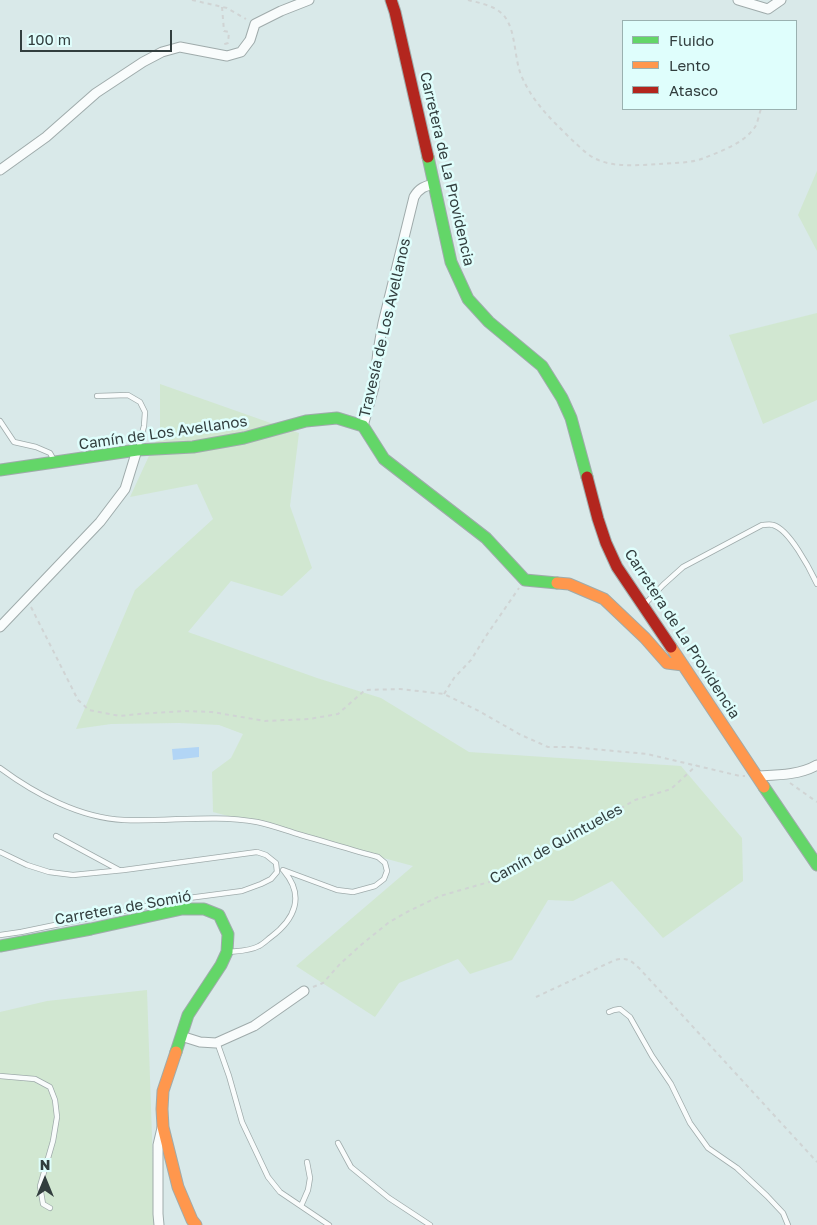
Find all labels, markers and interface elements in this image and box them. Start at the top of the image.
scale bar [22,20,175,52]
legend [622,20,797,110]
text: 100 m [28,30,71,48]
text: Fluido [669,31,714,49]
text: Lento [669,56,710,74]
street label: Carretera de La Providencia [416,70,478,268]
text: Atasco [669,81,718,99]
street label: Travesía de Los Avellanos [356,236,414,420]
street label: Camín de Los Avellanos [78,412,248,454]
street label: Carretera de La Providencia [620,546,744,722]
street label: Camín de Quintueles [486,800,626,888]
street label: Carretera de Somió [53,887,193,929]
north arrow [20,1155,70,1205]
text: N [40,1156,50,1173]

